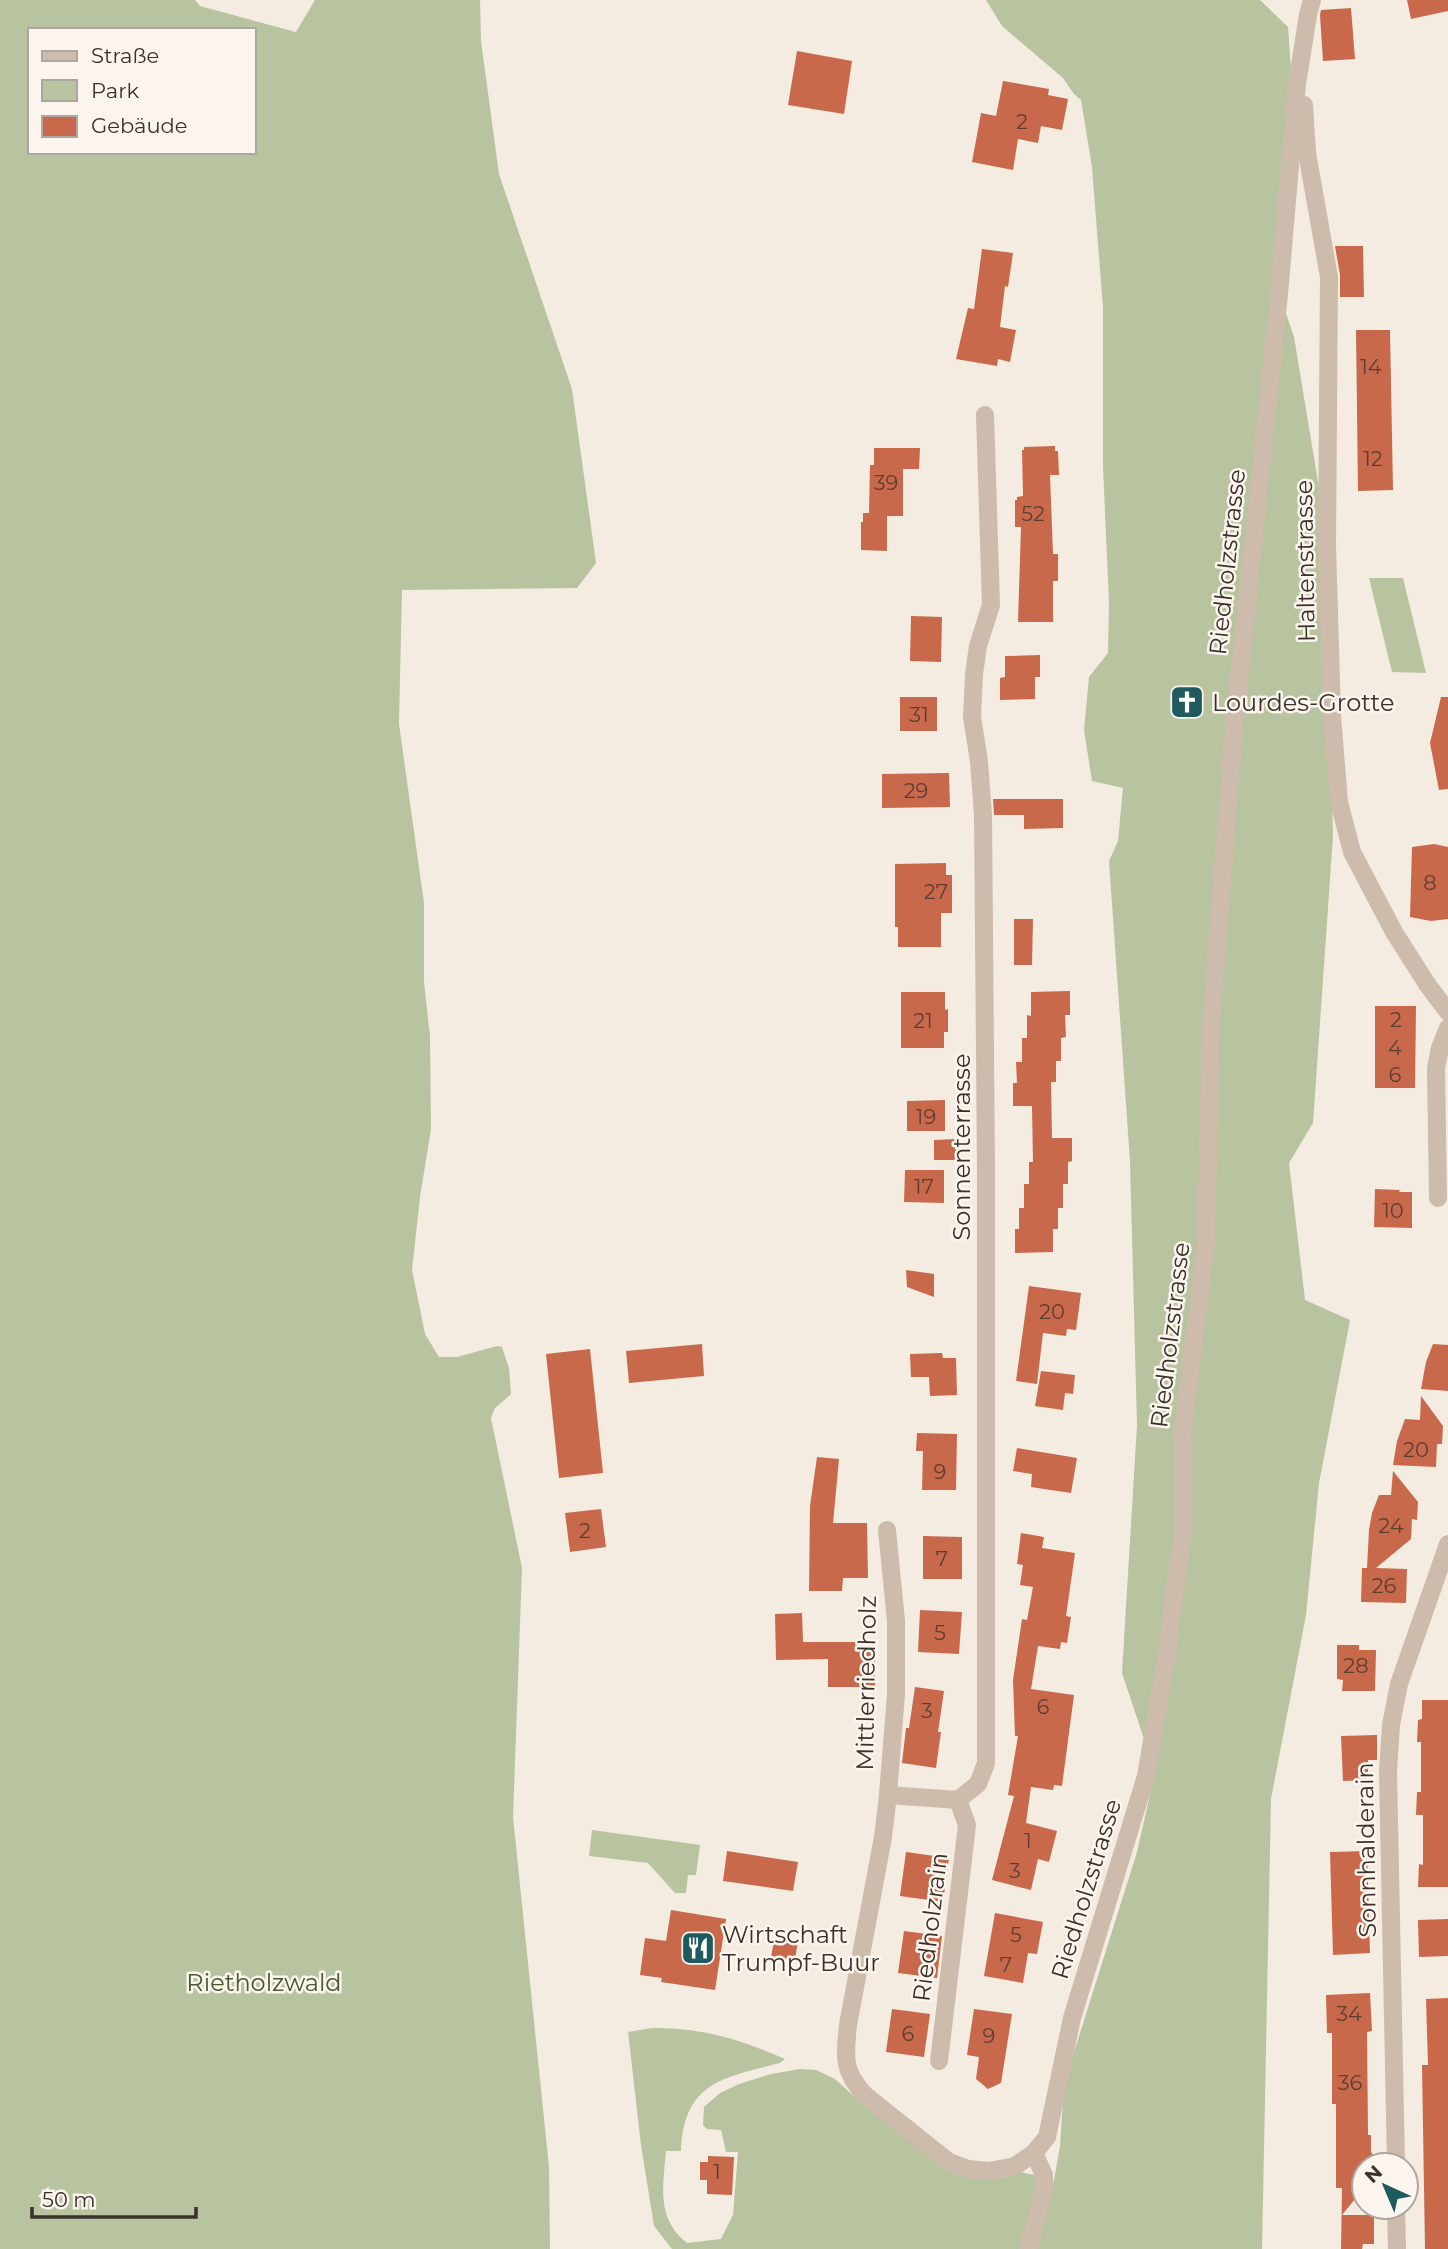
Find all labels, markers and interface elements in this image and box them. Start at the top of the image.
legend [28,28,256,154]
text: Straße [91,43,159,68]
text: Park [91,78,139,103]
house number: 2 [1016,109,1028,134]
text: Gebäude [91,113,188,138]
house number: 14 [1360,354,1382,379]
house number: 12 [1363,446,1383,471]
street label: Riedholzstrasse [1203,468,1251,656]
house number: 39 [874,470,898,495]
street label: Haltenstrasse [1289,480,1321,642]
house number: 52 [1021,501,1045,526]
church icon: Lourdes-Grotte [1168,683,1206,721]
place label: Lourdes-Grotte [1212,688,1394,717]
house number: 31 [909,702,929,727]
house number: 29 [904,778,928,803]
house number: 8 [1423,870,1437,895]
house number: 27 [924,879,948,904]
house number: 2 [1390,1007,1402,1032]
house number: 21 [913,1008,933,1033]
house number: 4 [1388,1035,1402,1060]
street label: Sonnenterrasse [947,1054,976,1240]
house number: 6 [1389,1062,1402,1087]
house number: 19 [916,1104,936,1129]
house number: 17 [914,1174,934,1199]
house number: 10 [1382,1198,1404,1223]
street label: Riedholzstrasse [1144,1241,1196,1429]
house number: 20 [1039,1299,1065,1324]
house number: 20 [1403,1437,1429,1462]
house number: 9 [934,1459,946,1484]
house number: 24 [1378,1513,1404,1538]
house number: 2 [579,1518,591,1543]
house number: 7 [936,1546,948,1571]
house number: 26 [1372,1573,1397,1598]
street label: Mittlerriedholz [850,1595,882,1771]
house number: 5 [934,1620,946,1645]
house number: 28 [1343,1653,1369,1678]
house number: 6 [1037,1694,1050,1719]
house number: 3 [921,1698,933,1723]
street label: Sonnhalderain [1350,1762,1382,1938]
street label: Riedholzstrasse [1045,1795,1127,1983]
house number: 1 [1024,1828,1032,1853]
street label: Riedholzrain [906,1851,954,2003]
house number: 3 [1009,1858,1021,1883]
place label: Wirtschaft Trumpf-Buur [722,1920,880,1977]
house number: 5 [1010,1922,1022,1947]
restaurant icon: Wirtschaft Trumpf-Buur [679,1929,717,1967]
house number: 7 [1000,1952,1012,1977]
park label: Rietholzwald [186,1968,342,1997]
house number: 34 [1336,2001,1362,2026]
house number: 6 [902,2021,915,2046]
house number: 9 [983,2023,995,2048]
house number: 36 [1338,2070,1363,2095]
north arrow [1350,2151,1420,2221]
house number: 1 [713,2159,721,2184]
text: N [1360,2161,1387,2188]
scale bar [32,2176,196,2220]
text: 50 m [42,2187,96,2212]

